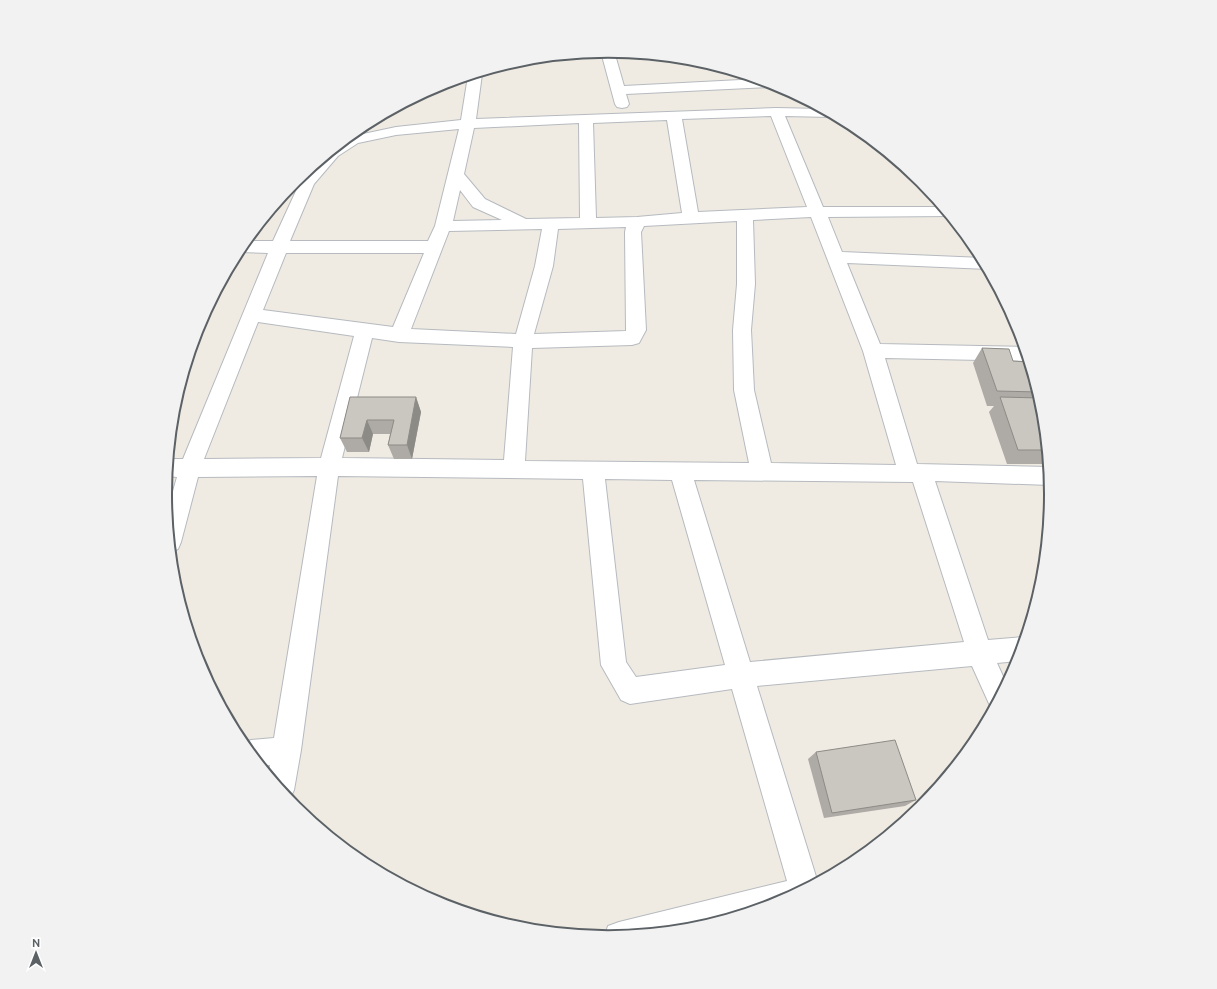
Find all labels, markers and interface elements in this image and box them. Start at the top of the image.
north arrow [16,933,56,973]
text: N [32,937,40,949]

